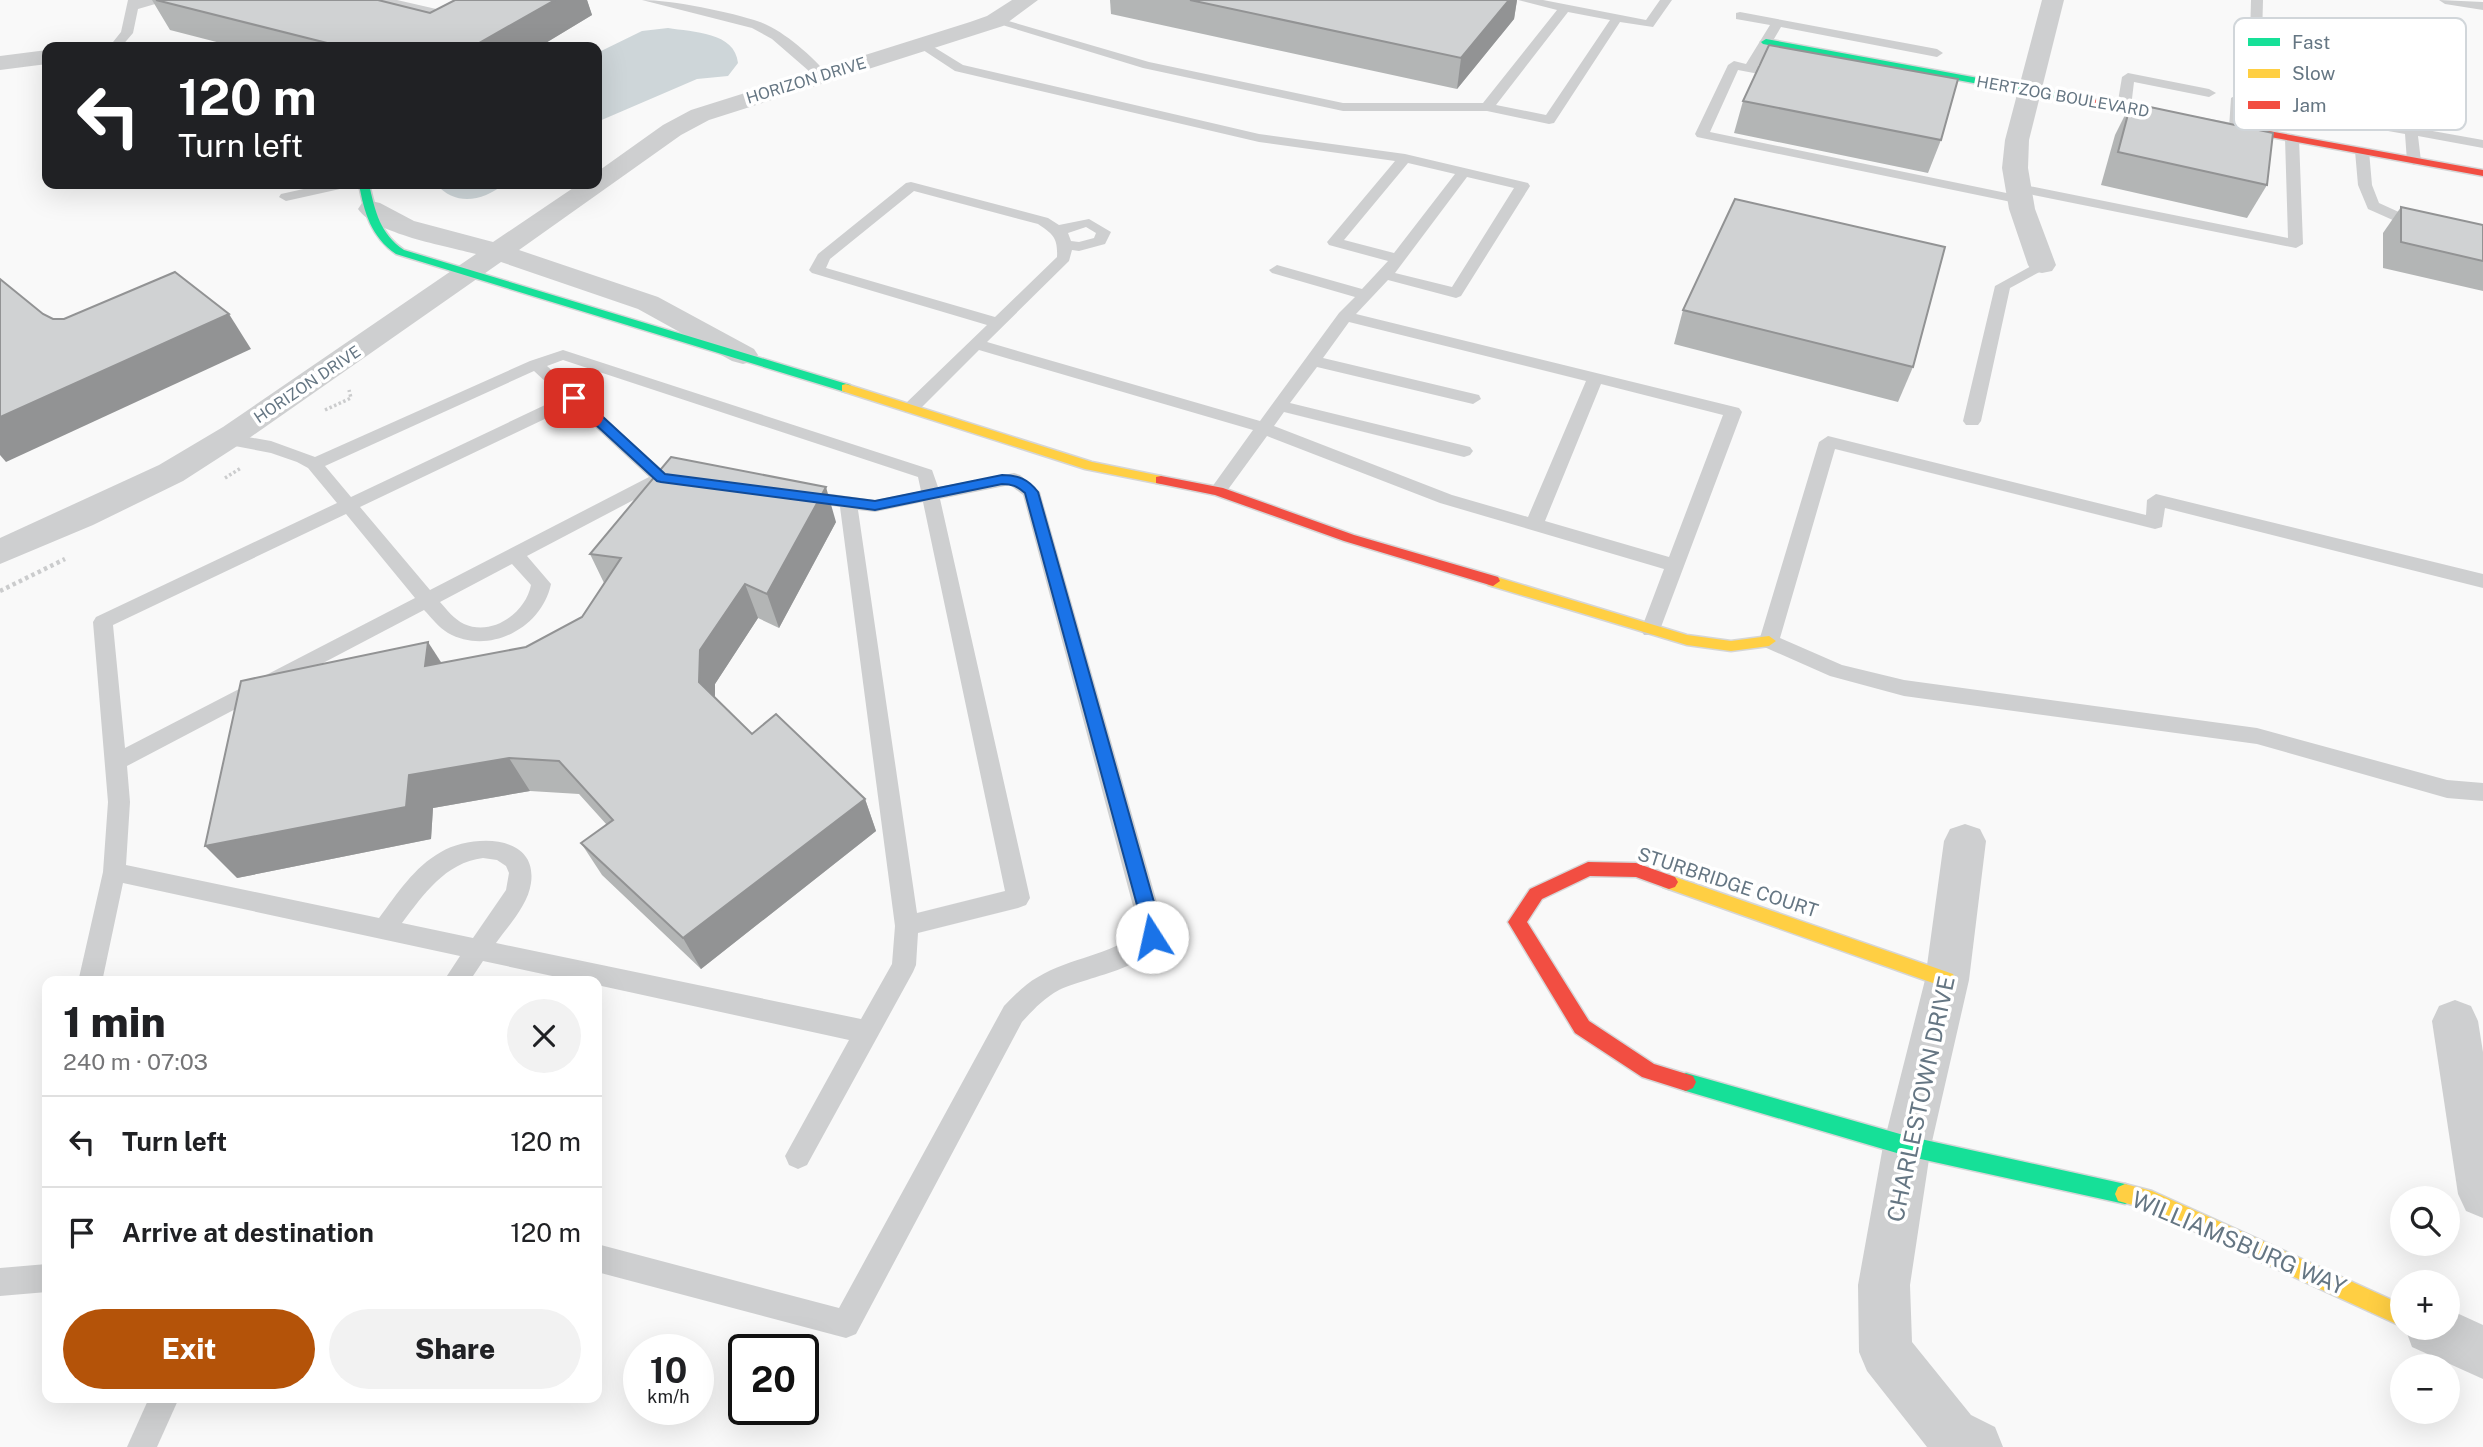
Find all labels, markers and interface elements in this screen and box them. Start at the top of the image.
legend [2234,18,2466,130]
text: Fast [2292,31,2330,53]
street label: HORIZON DRIVE [744,53,868,108]
text: Slow [2292,62,2336,84]
text: 120 m [178,68,317,126]
icon: left [63,70,154,161]
street label: HERTZOG BOULEVARD [1975,72,2151,121]
text: Jam [2292,94,2326,116]
text: Turn left [178,127,303,164]
street label: HORIZON DRIVE [250,342,364,427]
pin [544,368,604,428]
icon: arrive [555,379,593,417]
street label: STURBRIDGE COURT [1635,842,1821,922]
position arrow [1115,900,1189,974]
street label: CHARLESTOWN DRIVE [1881,973,1960,1224]
text: 1 min [63,997,166,1046]
button: close [507,999,581,1073]
text: 240 m · 07:03 [63,1048,208,1075]
icon: left [63,1123,101,1161]
text: Turn left [122,1126,227,1157]
text: 120 m [510,1126,581,1157]
street label: WILLIAMSBURG WAY [2128,1185,2350,1300]
map controls [2390,1186,2460,1424]
button: search [2390,1186,2460,1256]
icon: arrive [63,1214,101,1252]
text: Arrive at destination [122,1217,374,1248]
text: 120 m [510,1217,581,1248]
button: + [2390,1270,2460,1340]
button: Exit [63,1309,315,1389]
button: Share [329,1309,581,1389]
speed limit sign: 20 [728,1334,819,1425]
text: 10 [650,1350,687,1391]
button: − [2390,1354,2460,1424]
text: km/h [647,1386,690,1407]

